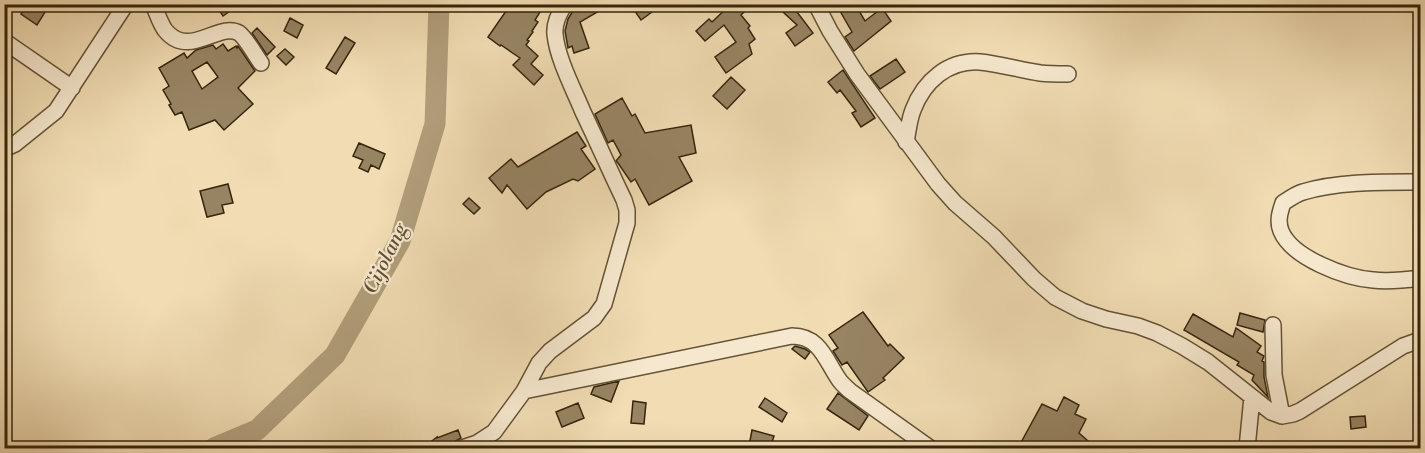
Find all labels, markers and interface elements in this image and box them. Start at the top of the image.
water label: Cijolang [358,218,414,298]

